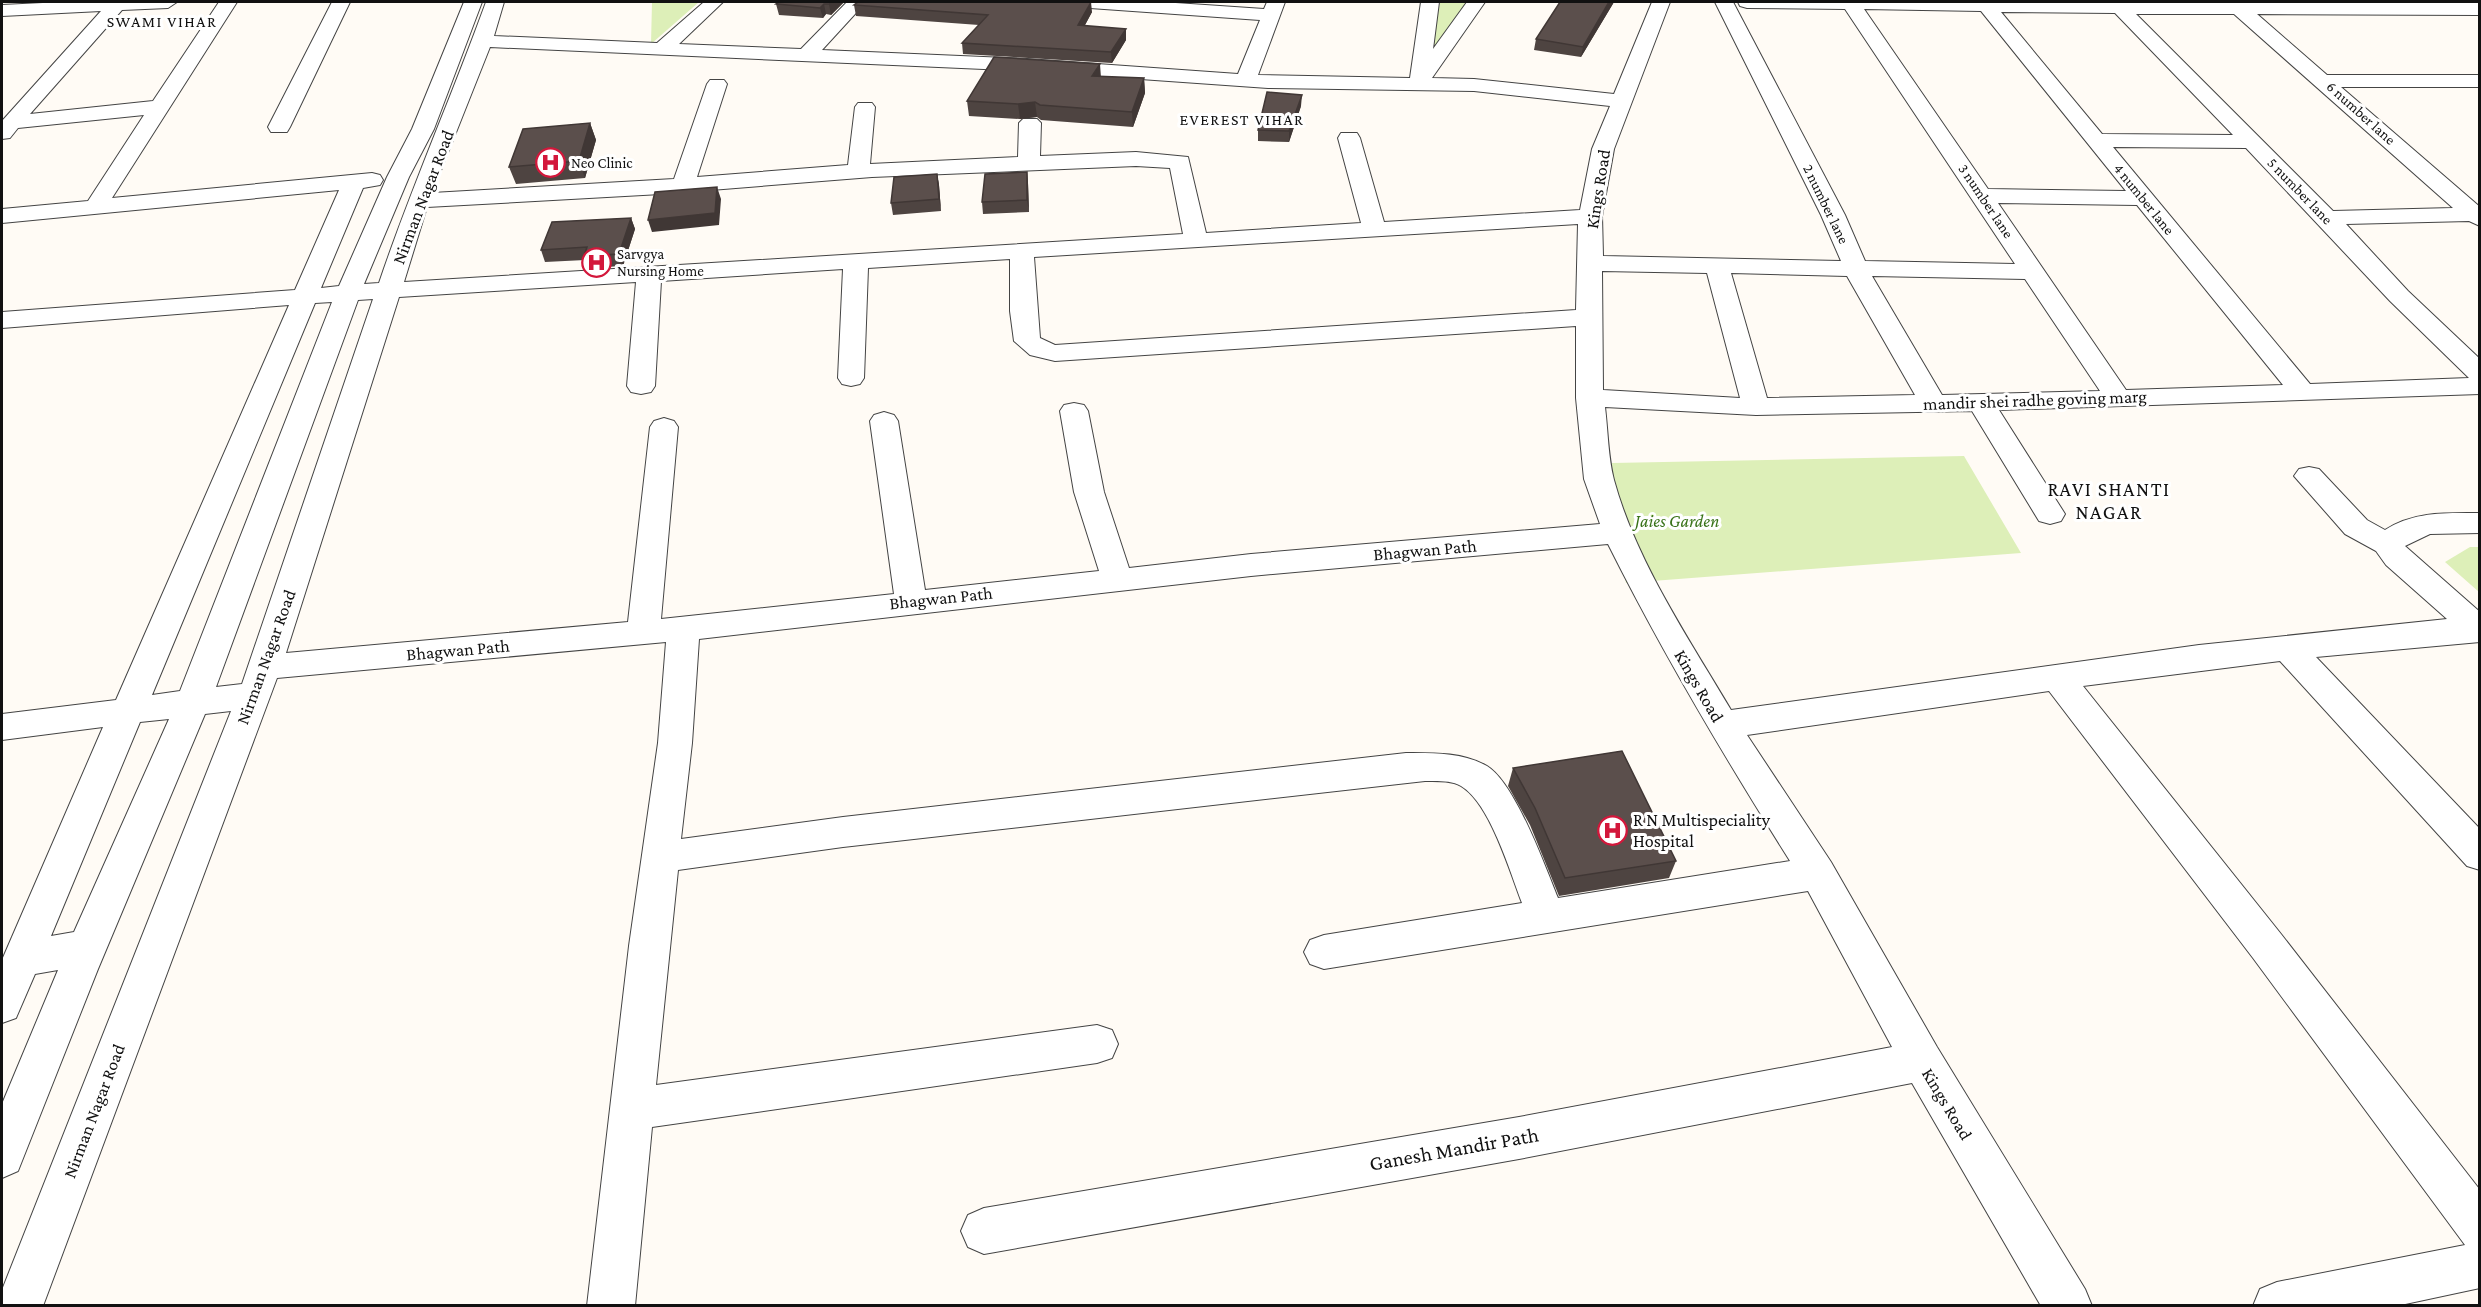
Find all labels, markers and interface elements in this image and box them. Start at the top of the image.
district label: SWAMI VIHAR [107,13,217,30]
street label: 6 number lane [2324,78,2399,148]
district label: EVEREST VIHAR [1180,111,1304,128]
street label: Nirman Nagar Road [388,127,458,267]
hospital icon: Neo Clinic [534,147,566,179]
street label: Kings Road [1582,147,1614,230]
place label: Neo Clinic [571,155,633,171]
street label: 5 number lane [2264,155,2336,228]
street label: 4 number lane [2111,160,2178,238]
street label: 3 number lane [1955,161,2017,241]
street label: 2 number lane [1800,162,1852,247]
place label: Sarvgya Nursing Home [617,246,704,280]
hospital icon: Sarvgya Nursing Home [580,247,612,279]
street label: mandir shei radhe goving marg [1923,386,2147,414]
district label: RAVI SHANTI NAGAR [2047,478,2171,523]
park label: Jaies Garden [1632,511,1719,531]
street label: Bhagwan Path [1372,535,1478,564]
street label: Bhagwan Path [888,583,994,613]
street label: Nirman Nagar Road [232,586,300,727]
street label: Bhagwan Path [405,635,511,664]
street label: Kings Road [1670,646,1728,726]
place label: R N Multispeciality Hospital [1633,810,1771,851]
hospital icon: R N Multispeciality Hospital [1596,814,1628,846]
street label: Nirman Nagar Road [59,1041,129,1181]
street label: Kings Road [1918,1064,1977,1144]
street label: Ganesh Mandir Path [1367,1122,1541,1176]

